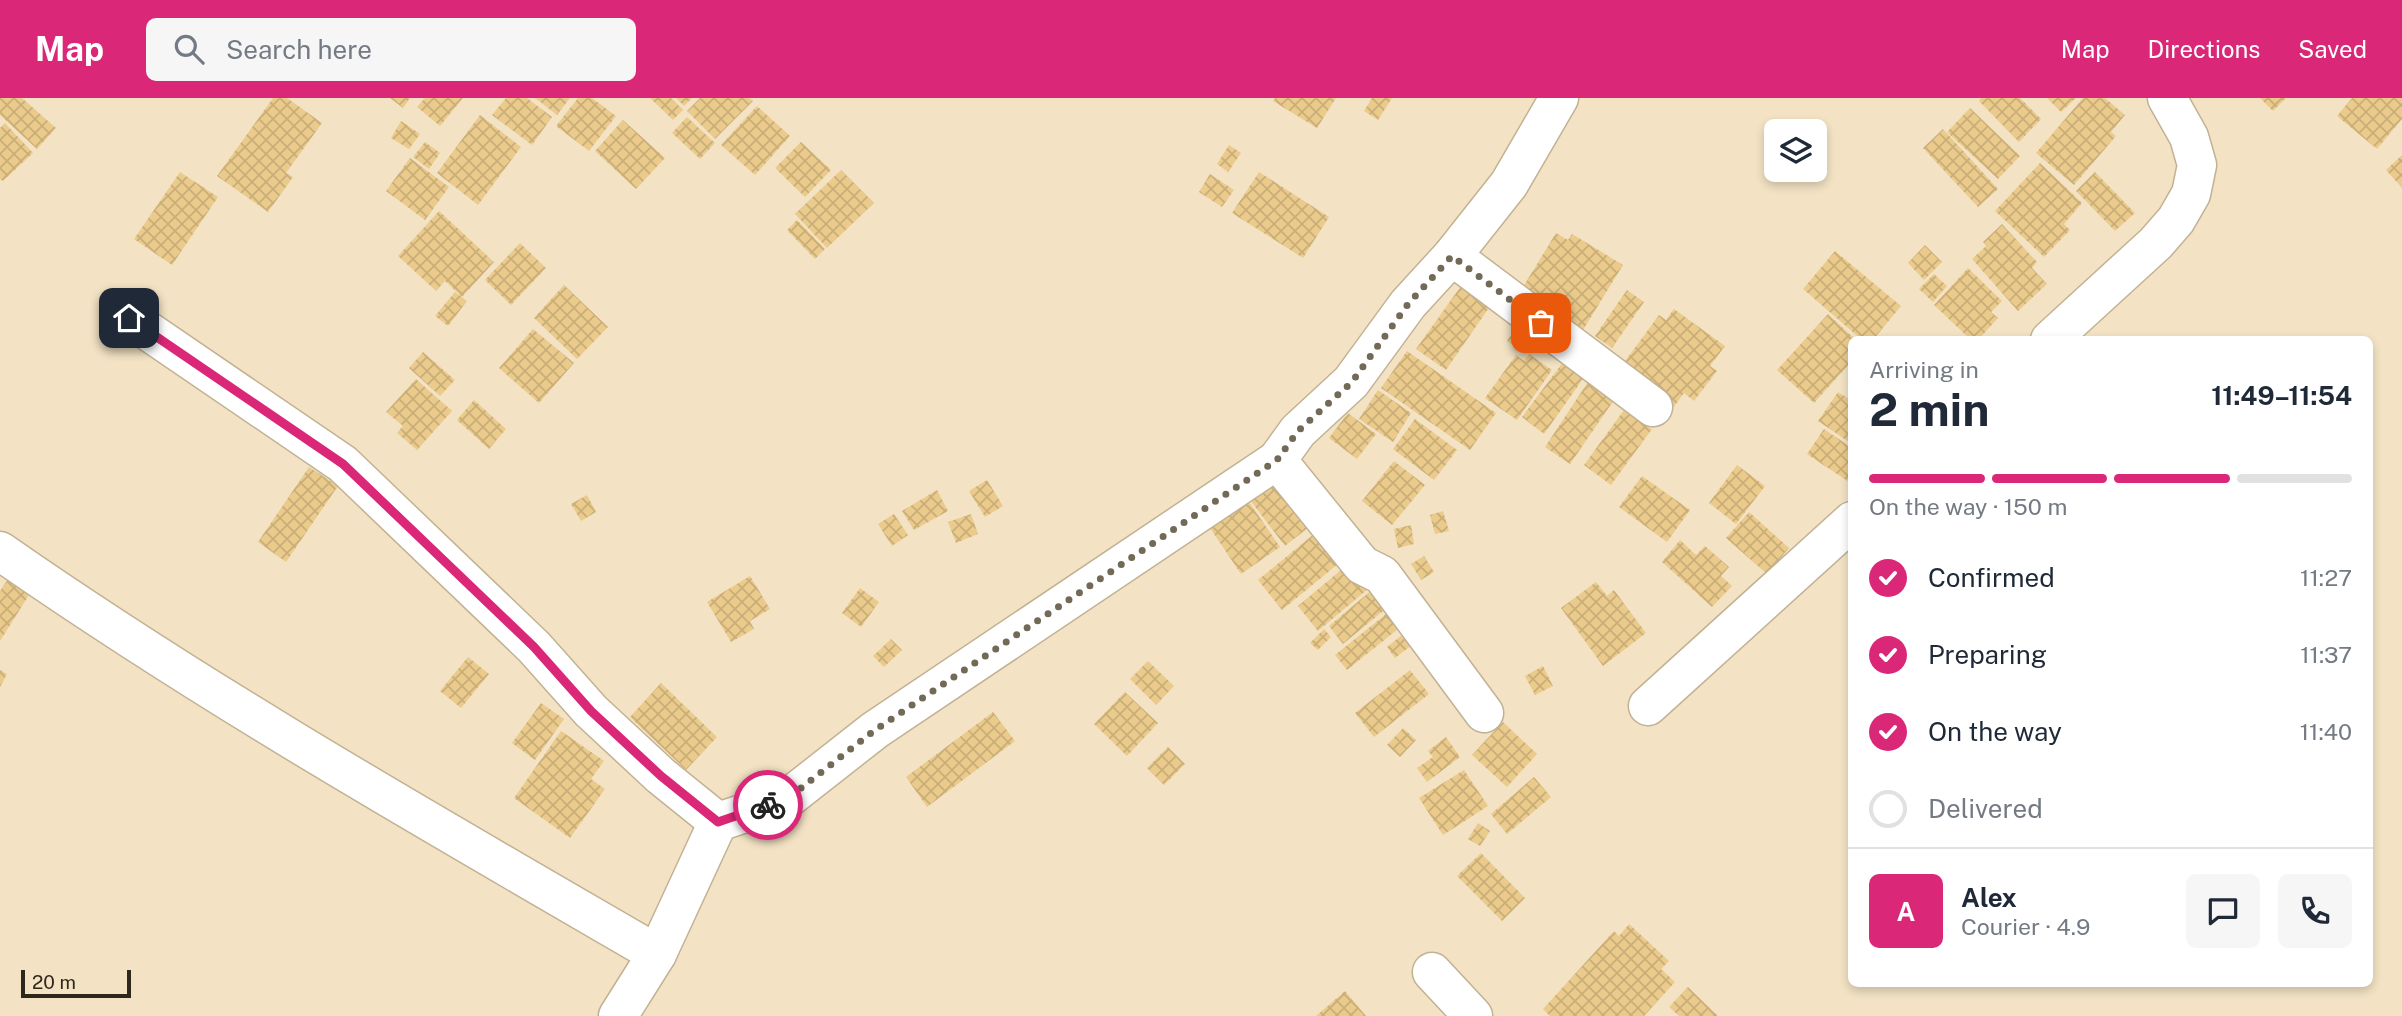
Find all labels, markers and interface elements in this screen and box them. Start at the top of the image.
search box [146,18,636,81]
text: Map [35,30,104,68]
icon: search [170,30,208,68]
text: Search here [226,34,372,65]
text: Map [2061,35,2110,63]
text: Directions [2148,35,2260,63]
text: Saved [2298,35,2367,63]
map controls [1764,119,1827,182]
button: layers [1764,119,1827,182]
pin [99,288,159,348]
pin [1511,293,1571,353]
icon: home [110,299,148,337]
icon: bag [1522,304,1560,342]
text: Arriving in [1869,356,1979,383]
text: 11:49–11:54 [2211,380,2352,411]
text: 2 min [1869,382,1989,436]
text: On the way · 150 m [1869,493,2067,520]
icon: check [1869,559,1907,597]
text: Confirmed [1928,562,2055,593]
text: 11:27 [2300,564,2352,591]
icon: check [1869,636,1907,674]
text: Preparing [1928,639,2047,670]
text: 11:37 [2300,641,2352,668]
icon: check [1869,713,1907,751]
text: On the way [1928,716,2062,747]
text: 11:40 [2300,718,2352,745]
courier [733,770,803,840]
icon: bike [749,786,787,824]
text: Delivered [1928,793,2043,824]
button: chat [2186,874,2260,948]
button: phone [2278,874,2352,948]
text: Alex [1961,882,2017,913]
text: A [1897,896,1915,927]
text: Courier · 4.9 [1961,913,2090,940]
scale bar [21,967,131,999]
text: 20 m [32,971,76,993]

